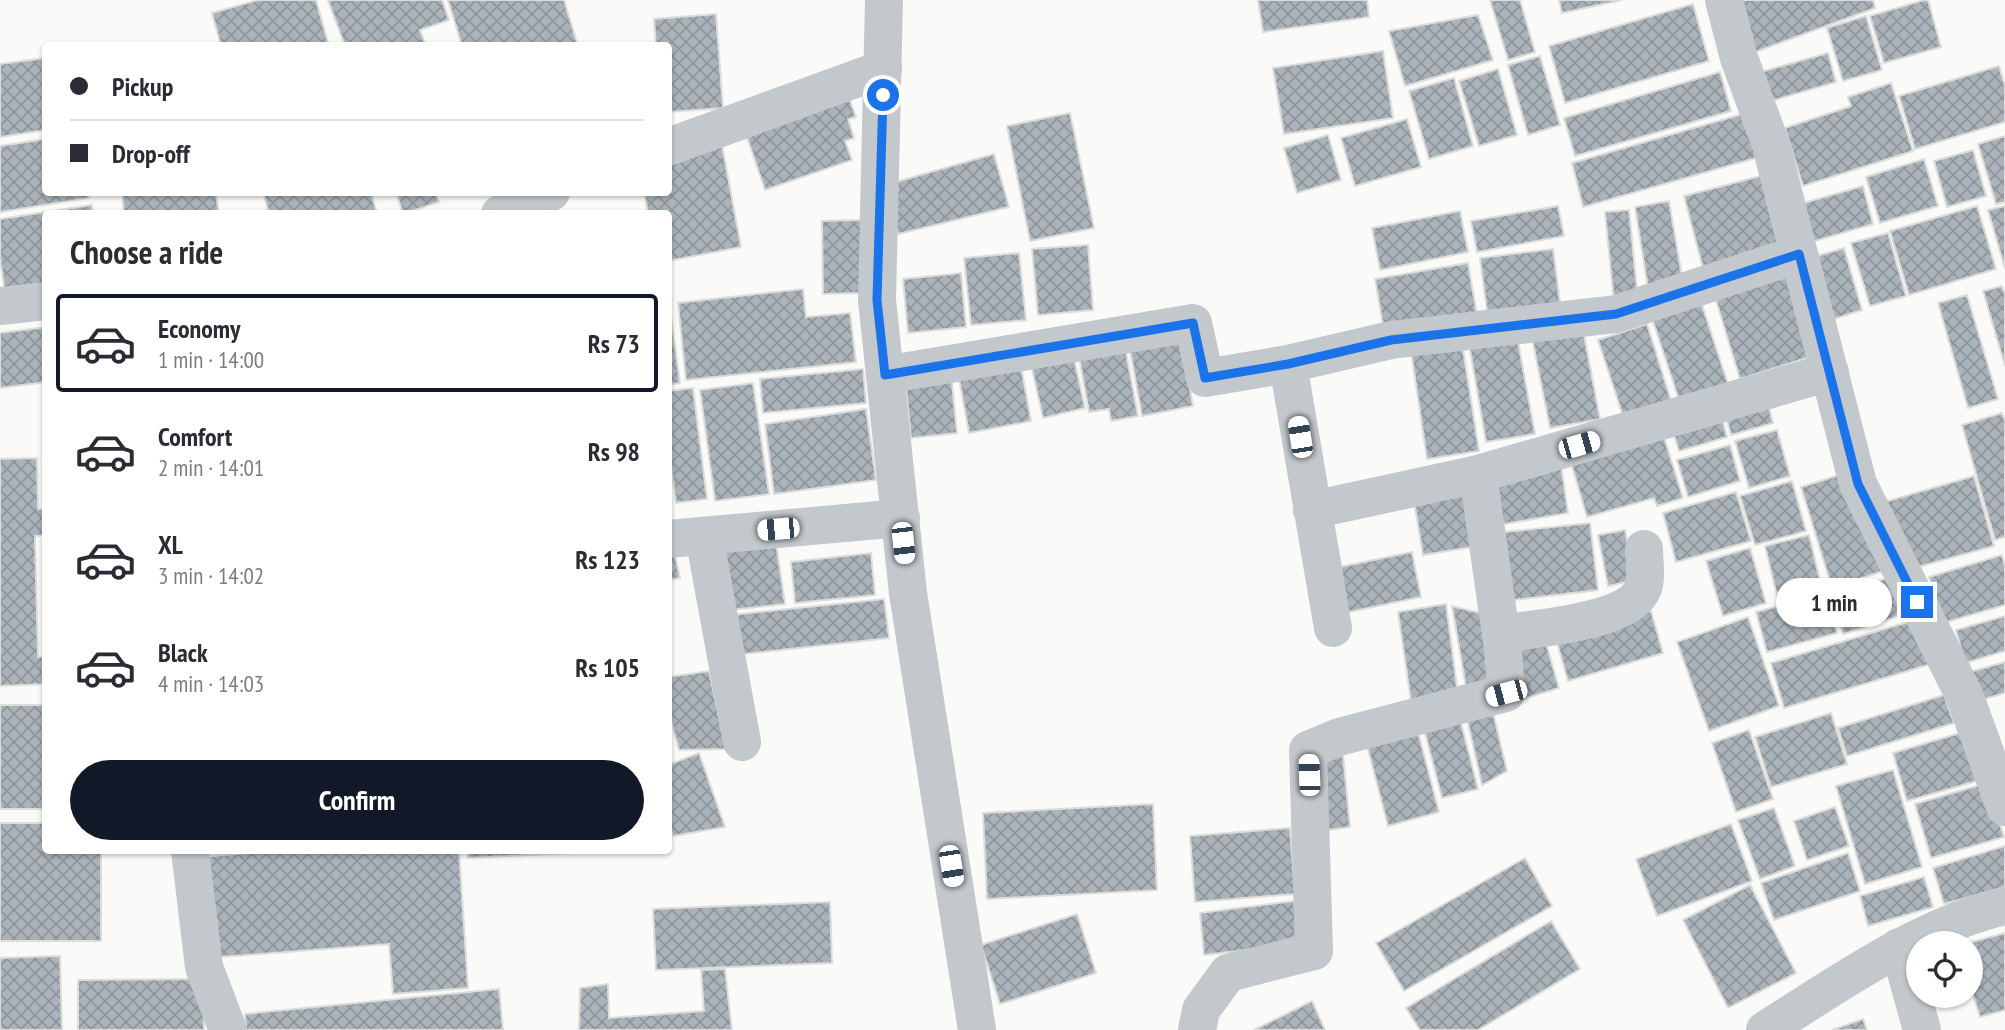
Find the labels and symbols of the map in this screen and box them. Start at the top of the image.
route start [867,79,899,111]
car [1287,415,1314,459]
car [1556,429,1603,461]
car [757,517,800,541]
car [891,521,916,565]
callout: 1 min [1777,578,1892,626]
route end [1901,586,1933,618]
car [1483,677,1530,709]
car [1298,754,1321,796]
car [938,844,965,888]

